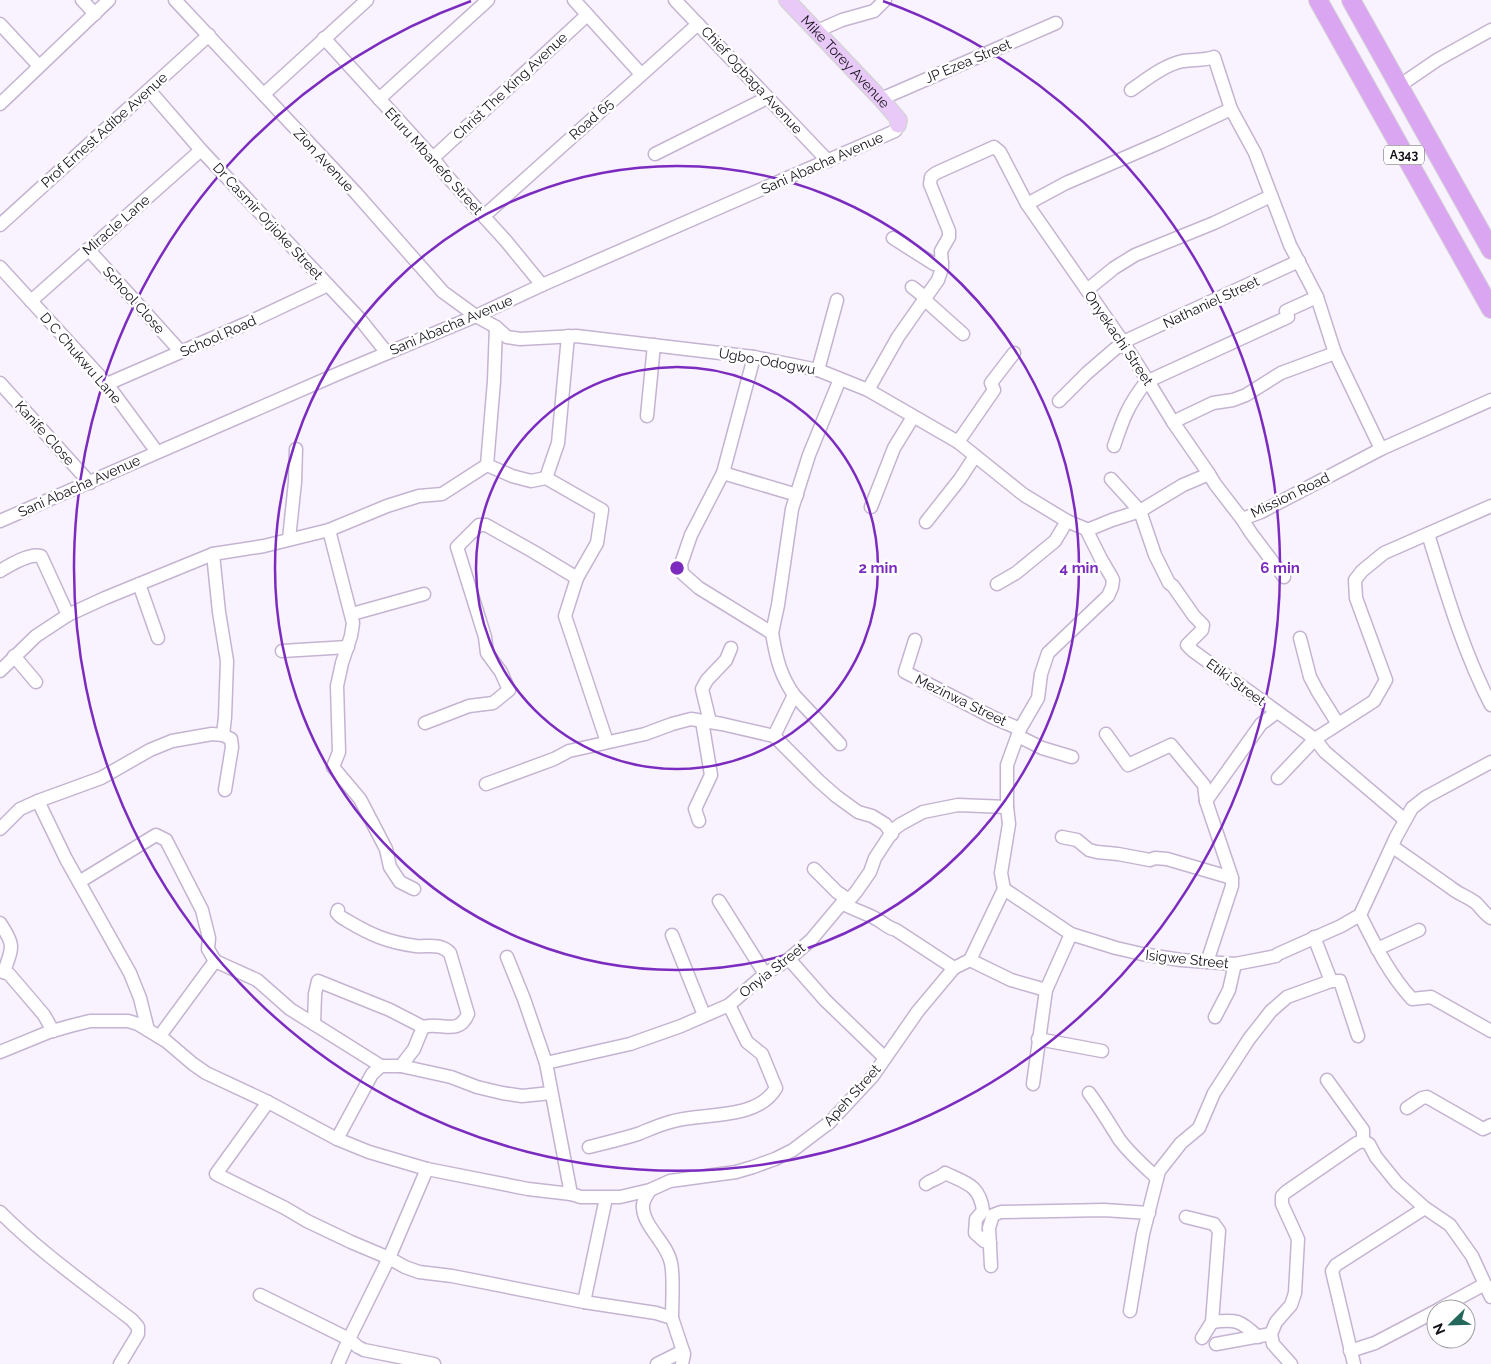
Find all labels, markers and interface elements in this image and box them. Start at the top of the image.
street label: Mike Torey Avenue [798,12,893,111]
street label: Chief Ogbaga Avenue [698,23,806,137]
street label: Christ The King Avenue [450,29,570,143]
street label: JP Ezea Street [922,36,1014,86]
street label: Prof Ernest Adibe Avenue [38,69,170,191]
street label: Road 65 [566,95,616,143]
street label: Efuru Mbanefo Street [382,104,486,218]
street label: Zion Avenue [291,125,357,195]
street label: Sani Abacha Avenue [758,129,886,197]
road number: A343 [1384,146,1424,164]
street label: Dr Casmir Orjioke Street [210,159,327,283]
street label: Miracle Lane [79,192,153,258]
street label: School Close [100,263,168,337]
street label: Nathaniel Street [1160,273,1262,331]
street label: Onyekachi Street [1082,288,1157,388]
street label: Sani Abacha Avenue [387,292,515,358]
street label: D C Chukwu Lane [37,309,125,407]
street label: School Road [177,312,259,360]
street label: Ugbo-Odogwu [717,345,817,377]
street label: Kanife Close [12,398,78,468]
street label: Sani Abacha Avenue [15,452,143,520]
street label: Mission Road [1248,469,1332,521]
centre of rings [668,559,686,577]
text: 2 min [859,559,897,577]
text: 4 min [1059,559,1099,577]
text: 6 min [1260,559,1300,577]
street label: Etiki Street [1203,655,1269,709]
street label: Mezinwa Street [913,671,1009,729]
street label: Onyia Street [736,939,808,1001]
street label: Isigwe Street [1145,947,1230,971]
street label: Apeh Street [820,1061,884,1129]
north arrow [1426,1299,1476,1349]
text: N [1430,1321,1448,1337]

